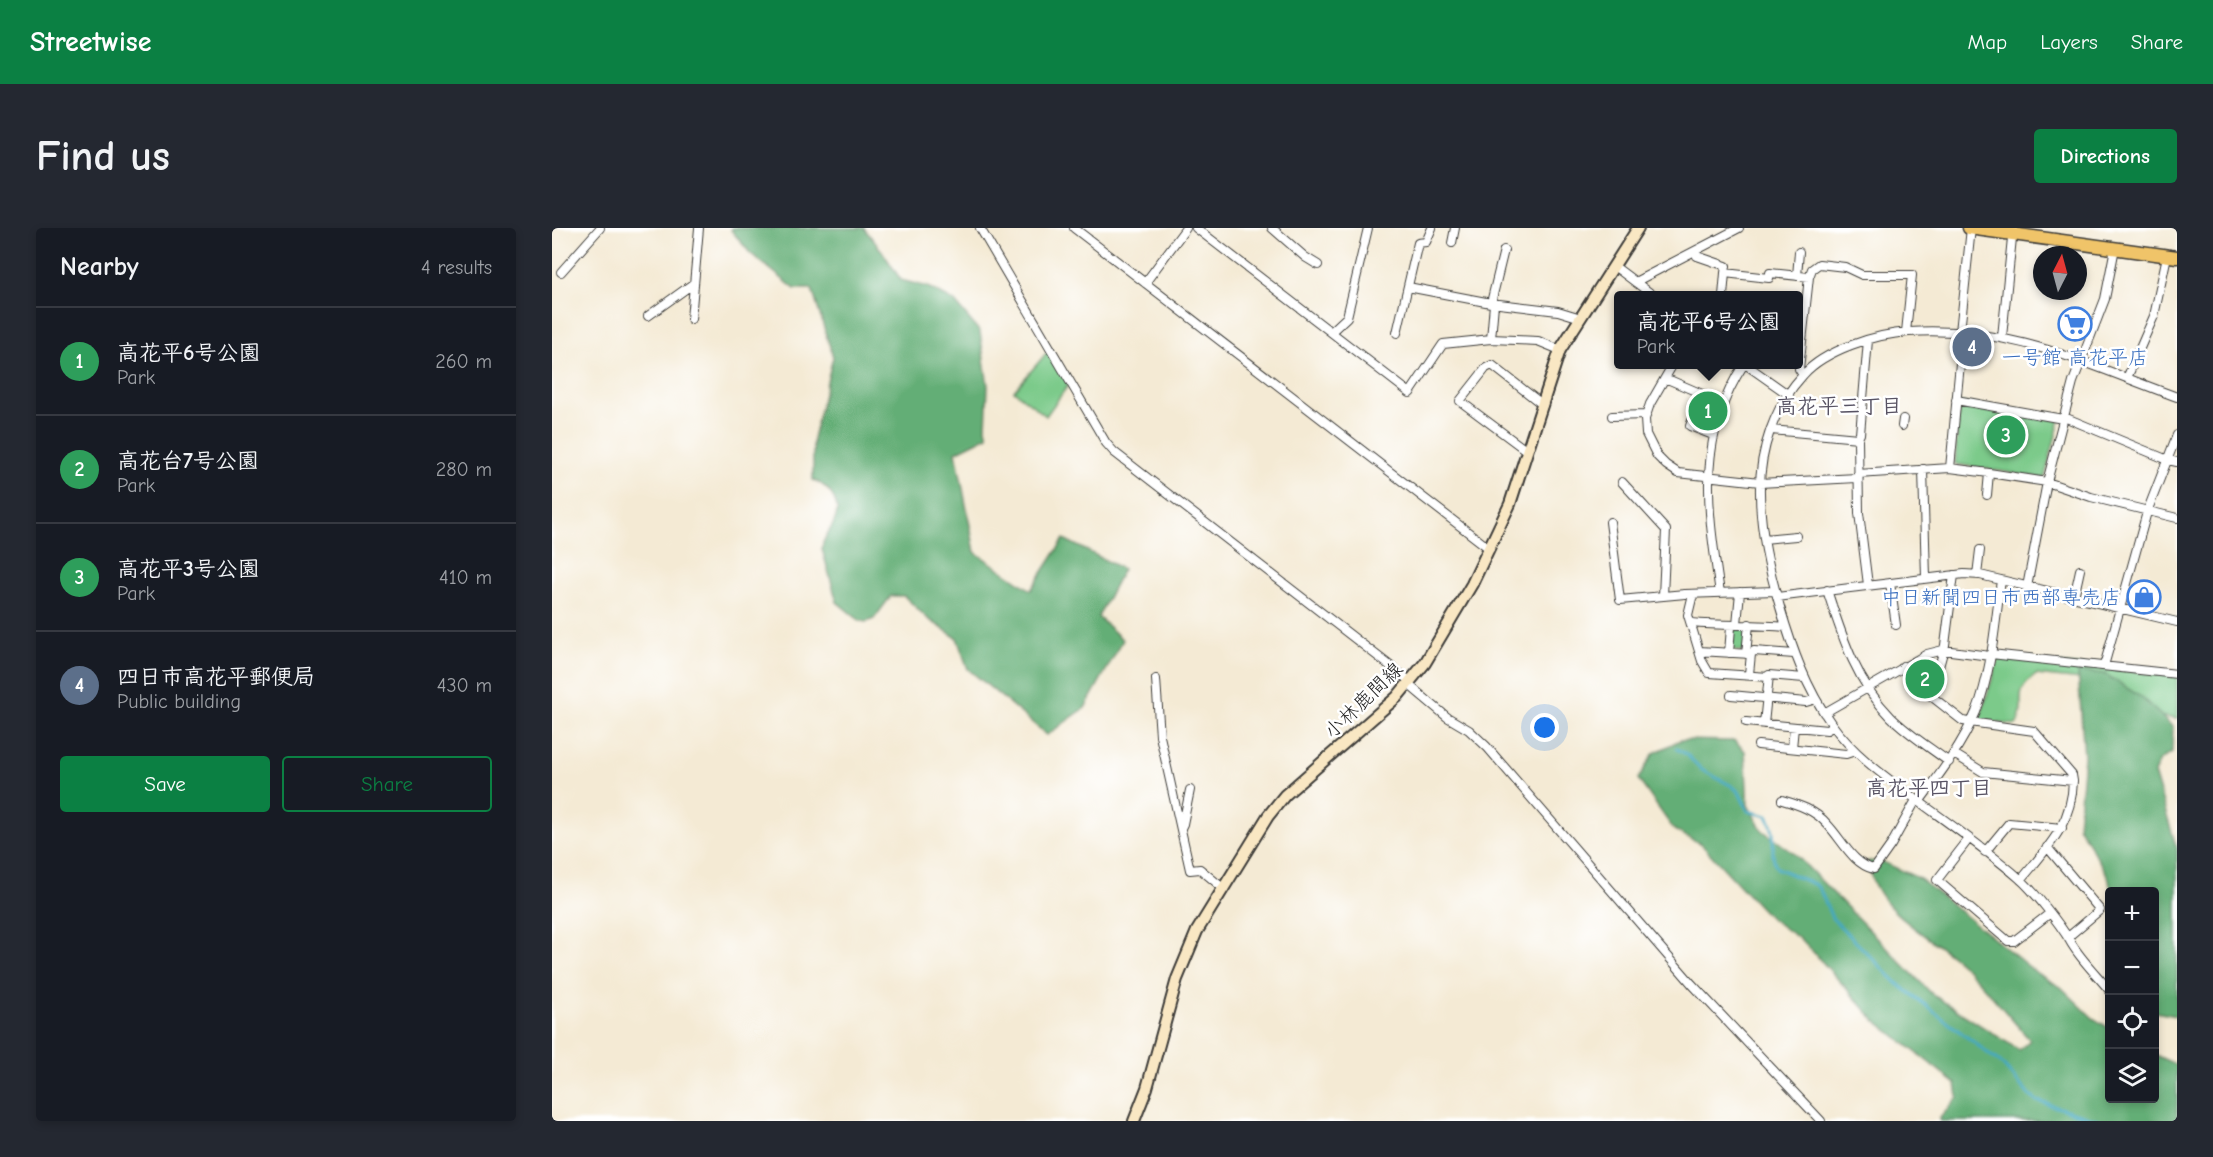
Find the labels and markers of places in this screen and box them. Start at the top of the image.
supermarket icon: 一号館 高花平店 [2057,306,2093,342]
pin: 4 [1952,324,1992,370]
place label: 一号館 高花平店 [2002,346,2148,369]
pin: 1 [1688,388,1728,434]
pin: 3 [1986,412,2026,458]
shop icon: 中日新聞四日市西部専売店 [2126,579,2162,615]
place label: 中日新聞四日市西部専売店 [1881,586,2121,609]
pin: 2 [1906,656,1944,702]

